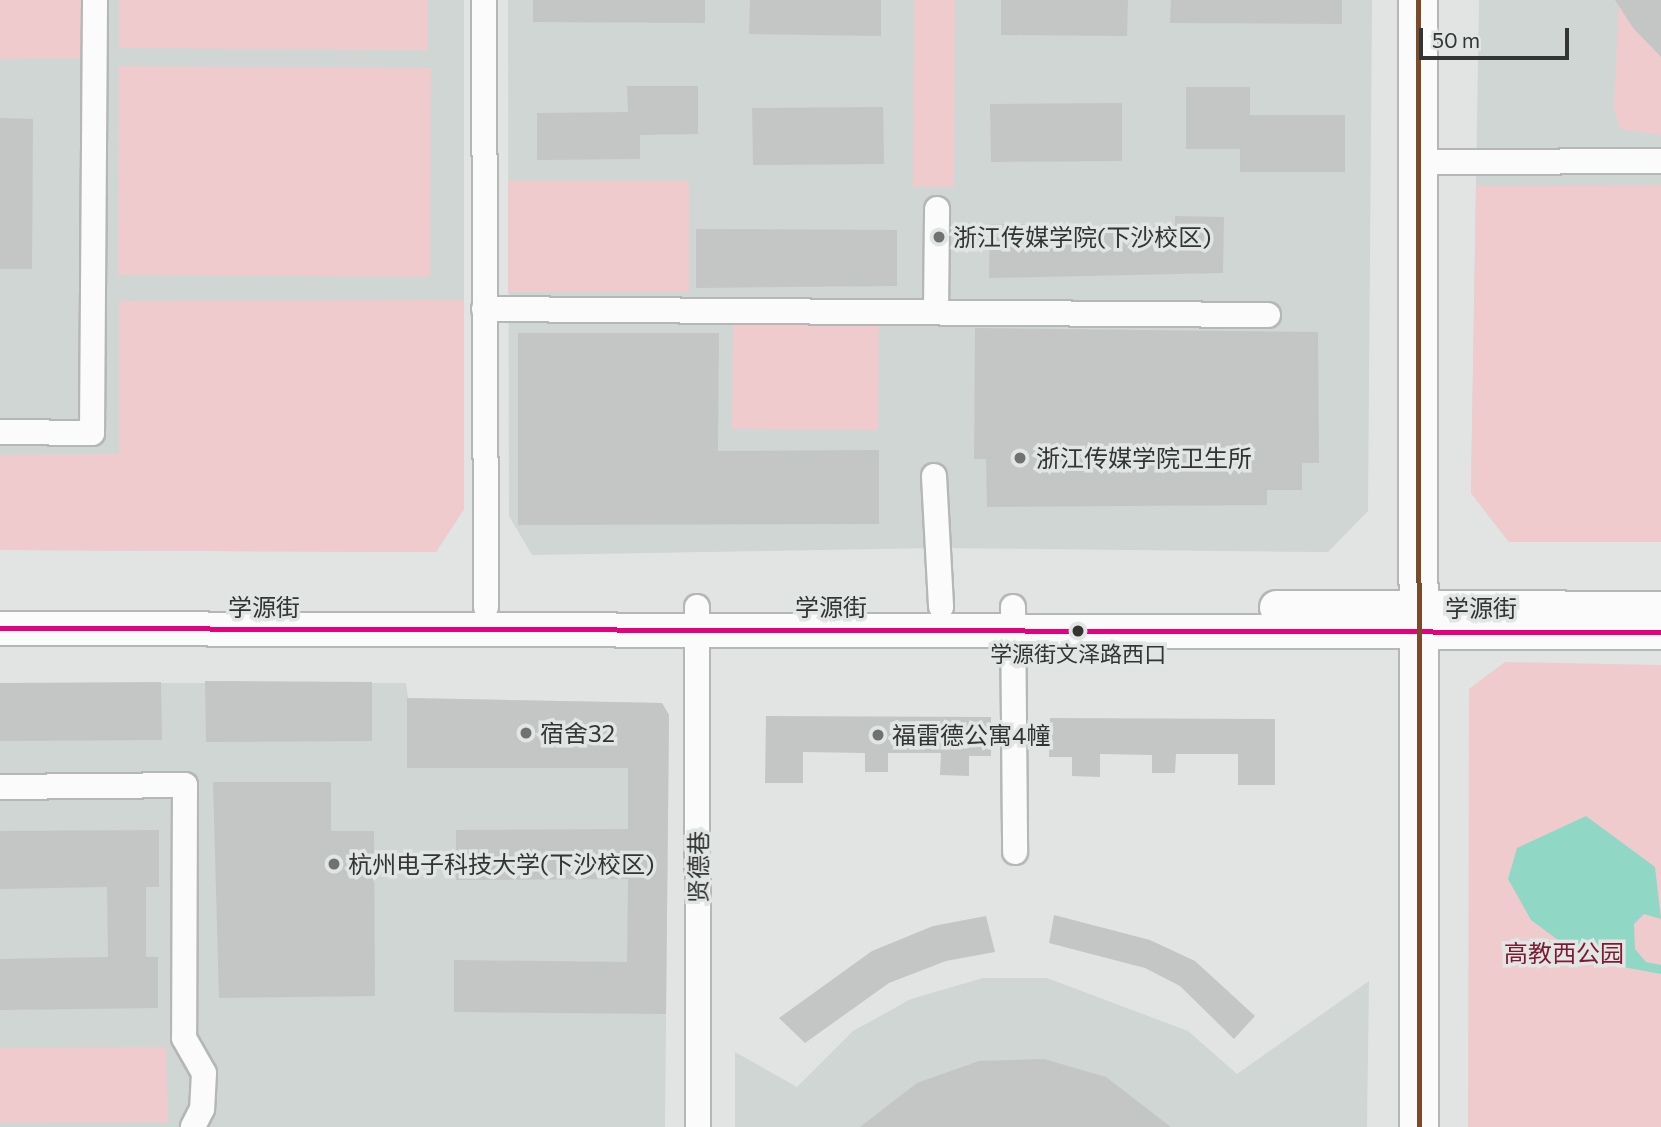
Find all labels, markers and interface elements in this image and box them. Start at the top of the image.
scale bar [1423,14,1574,58]
text: 50 m [1432,27,1480,52]
place label: 浙江传媒学院(下沙校区) [953,223,1211,251]
marker: 浙江传媒学院(下沙校区) [931,229,947,245]
place label: 浙江传媒学院卫生所 [1036,444,1252,472]
marker: 浙江传媒学院卫生所 [1010,448,1030,468]
street label: 学源街 [228,593,300,621]
street label: 学源街 [795,593,867,621]
street label: 学源街 [1445,594,1517,622]
marker: 学源街文泽路西口 [1071,624,1085,638]
place label: 学源街文泽路西口 [990,641,1166,667]
place label: 宿舍32 [540,719,615,747]
place label: 福雷德公寓4幢 [892,721,1050,749]
marker: 宿舍32 [518,725,534,741]
marker: 福雷德公寓4幢 [870,727,886,743]
street label: 贤德巷 [684,831,712,903]
place label: 杭州电子科技大学(下沙校区) [348,850,654,878]
marker: 杭州电子科技大学(下沙校区) [326,856,342,872]
park label: 高教西公园 [1504,939,1624,967]

